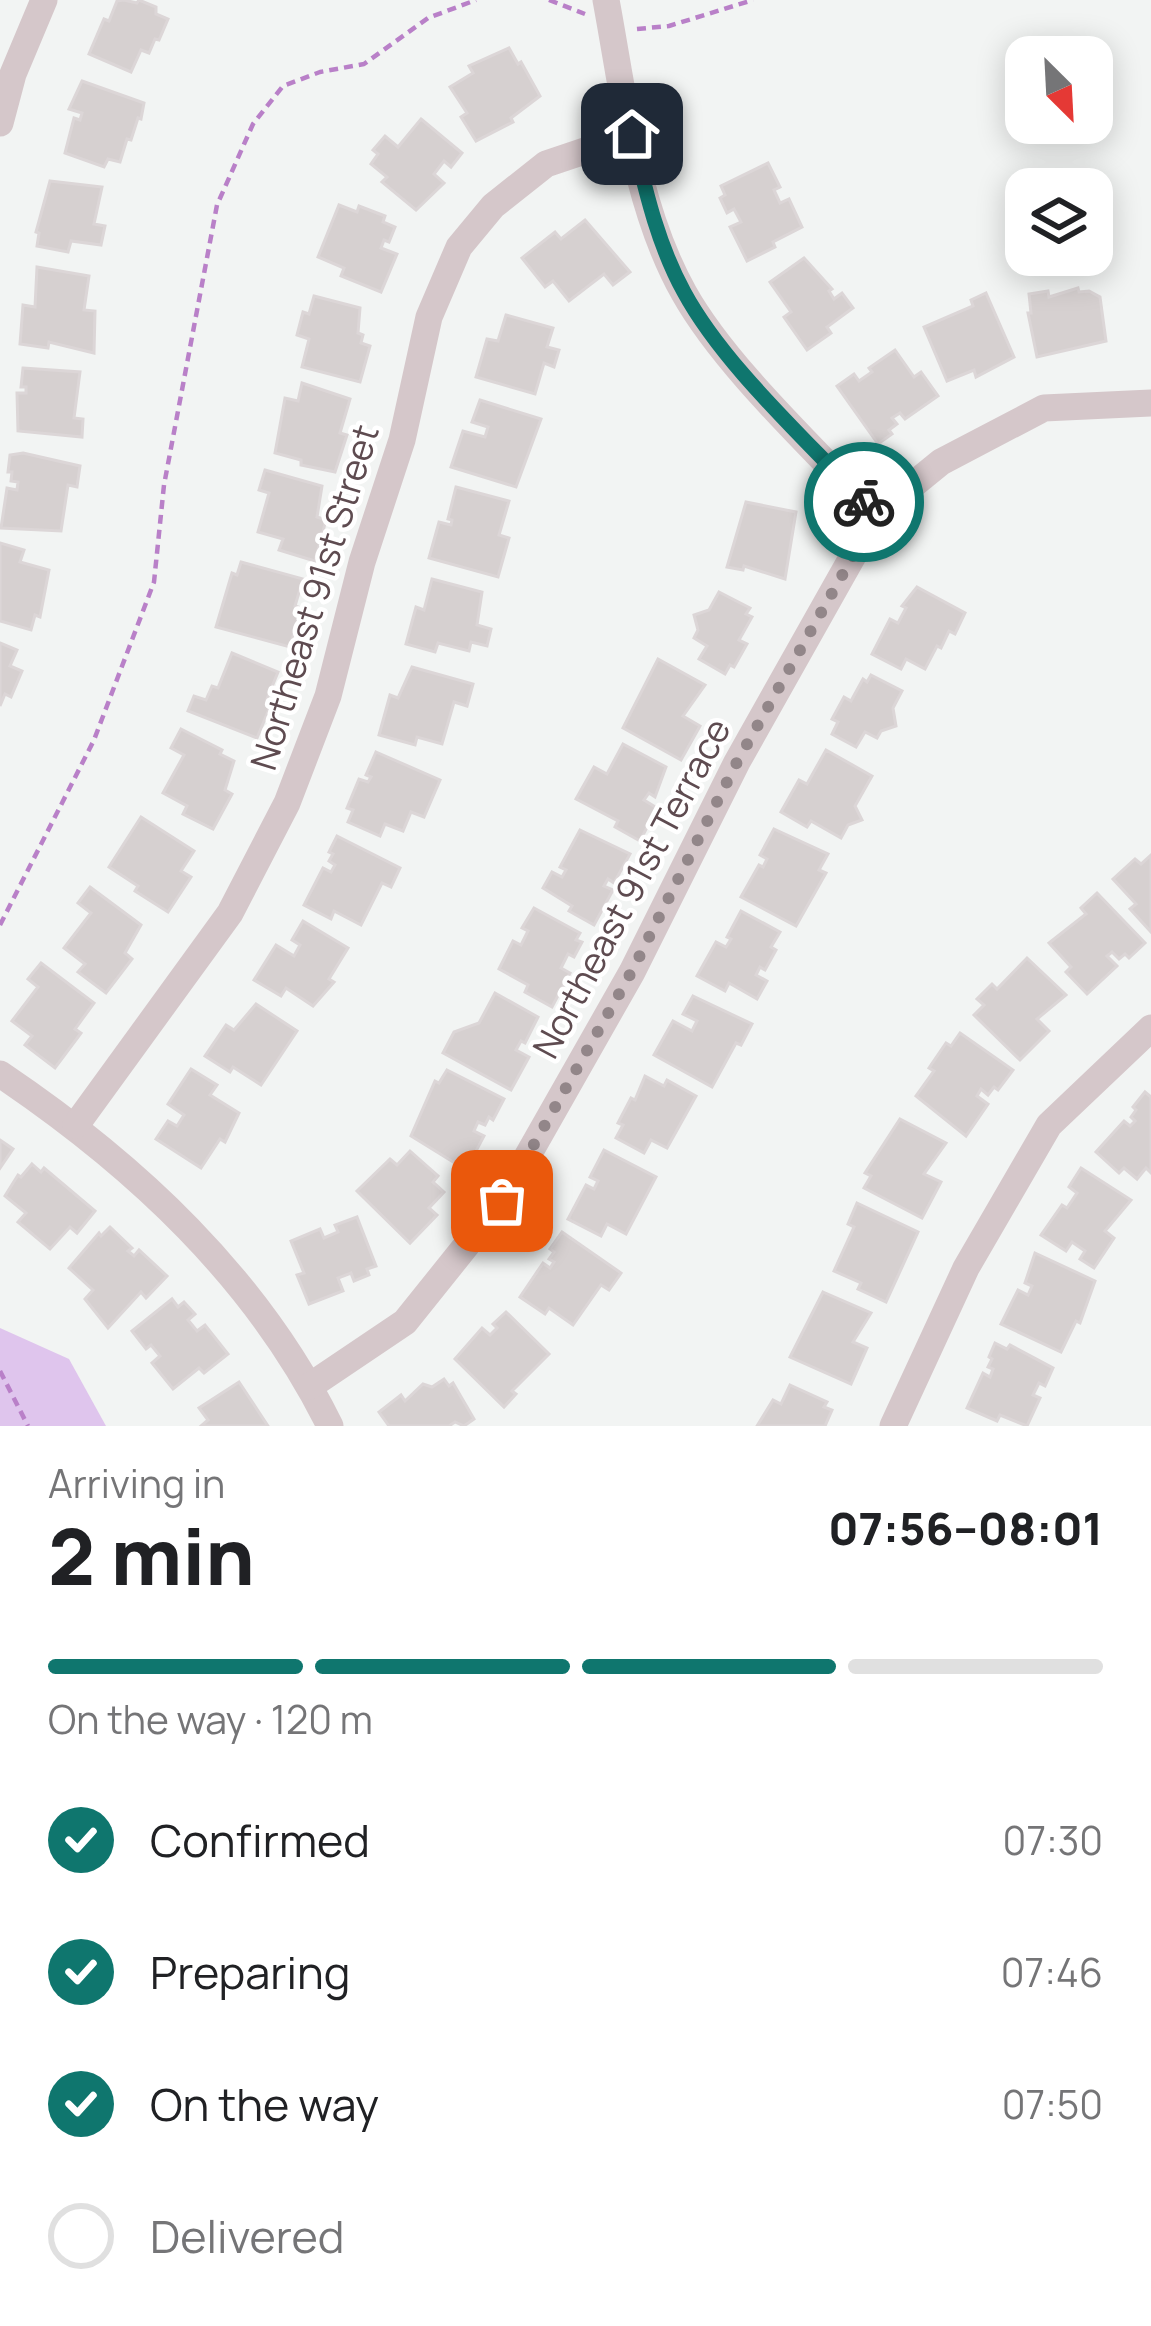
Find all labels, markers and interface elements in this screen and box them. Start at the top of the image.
north arrow [1005,36,1113,144]
map controls [1005,36,1113,276]
pin [581,83,683,185]
icon: home [599,101,665,167]
button: layers [1005,168,1113,276]
street label: Northeast 91st Street [238,418,390,776]
courier [804,442,924,562]
icon: bike [831,469,897,535]
street label: Northeast 91st Terrace [521,710,741,1066]
pin [451,1150,553,1252]
icon: bag [469,1168,535,1234]
text: Arriving in [48,1456,225,1510]
text: 07:56–08:01 [828,1497,1103,1559]
text: 2 min [48,1502,255,1608]
text: On the way · 120 m [48,1692,373,1746]
icon: check [48,1807,114,1873]
text: Confirmed [150,1809,370,1871]
text: 07:30 [1003,1813,1103,1867]
icon: check [48,1939,114,2005]
text: Preparing [150,1941,350,2003]
text: 07:46 [1001,1945,1103,1999]
icon: check [48,2071,114,2137]
text: On the way [150,2073,379,2135]
text: 07:50 [1002,2077,1103,2131]
text: Delivered [150,2205,345,2267]

